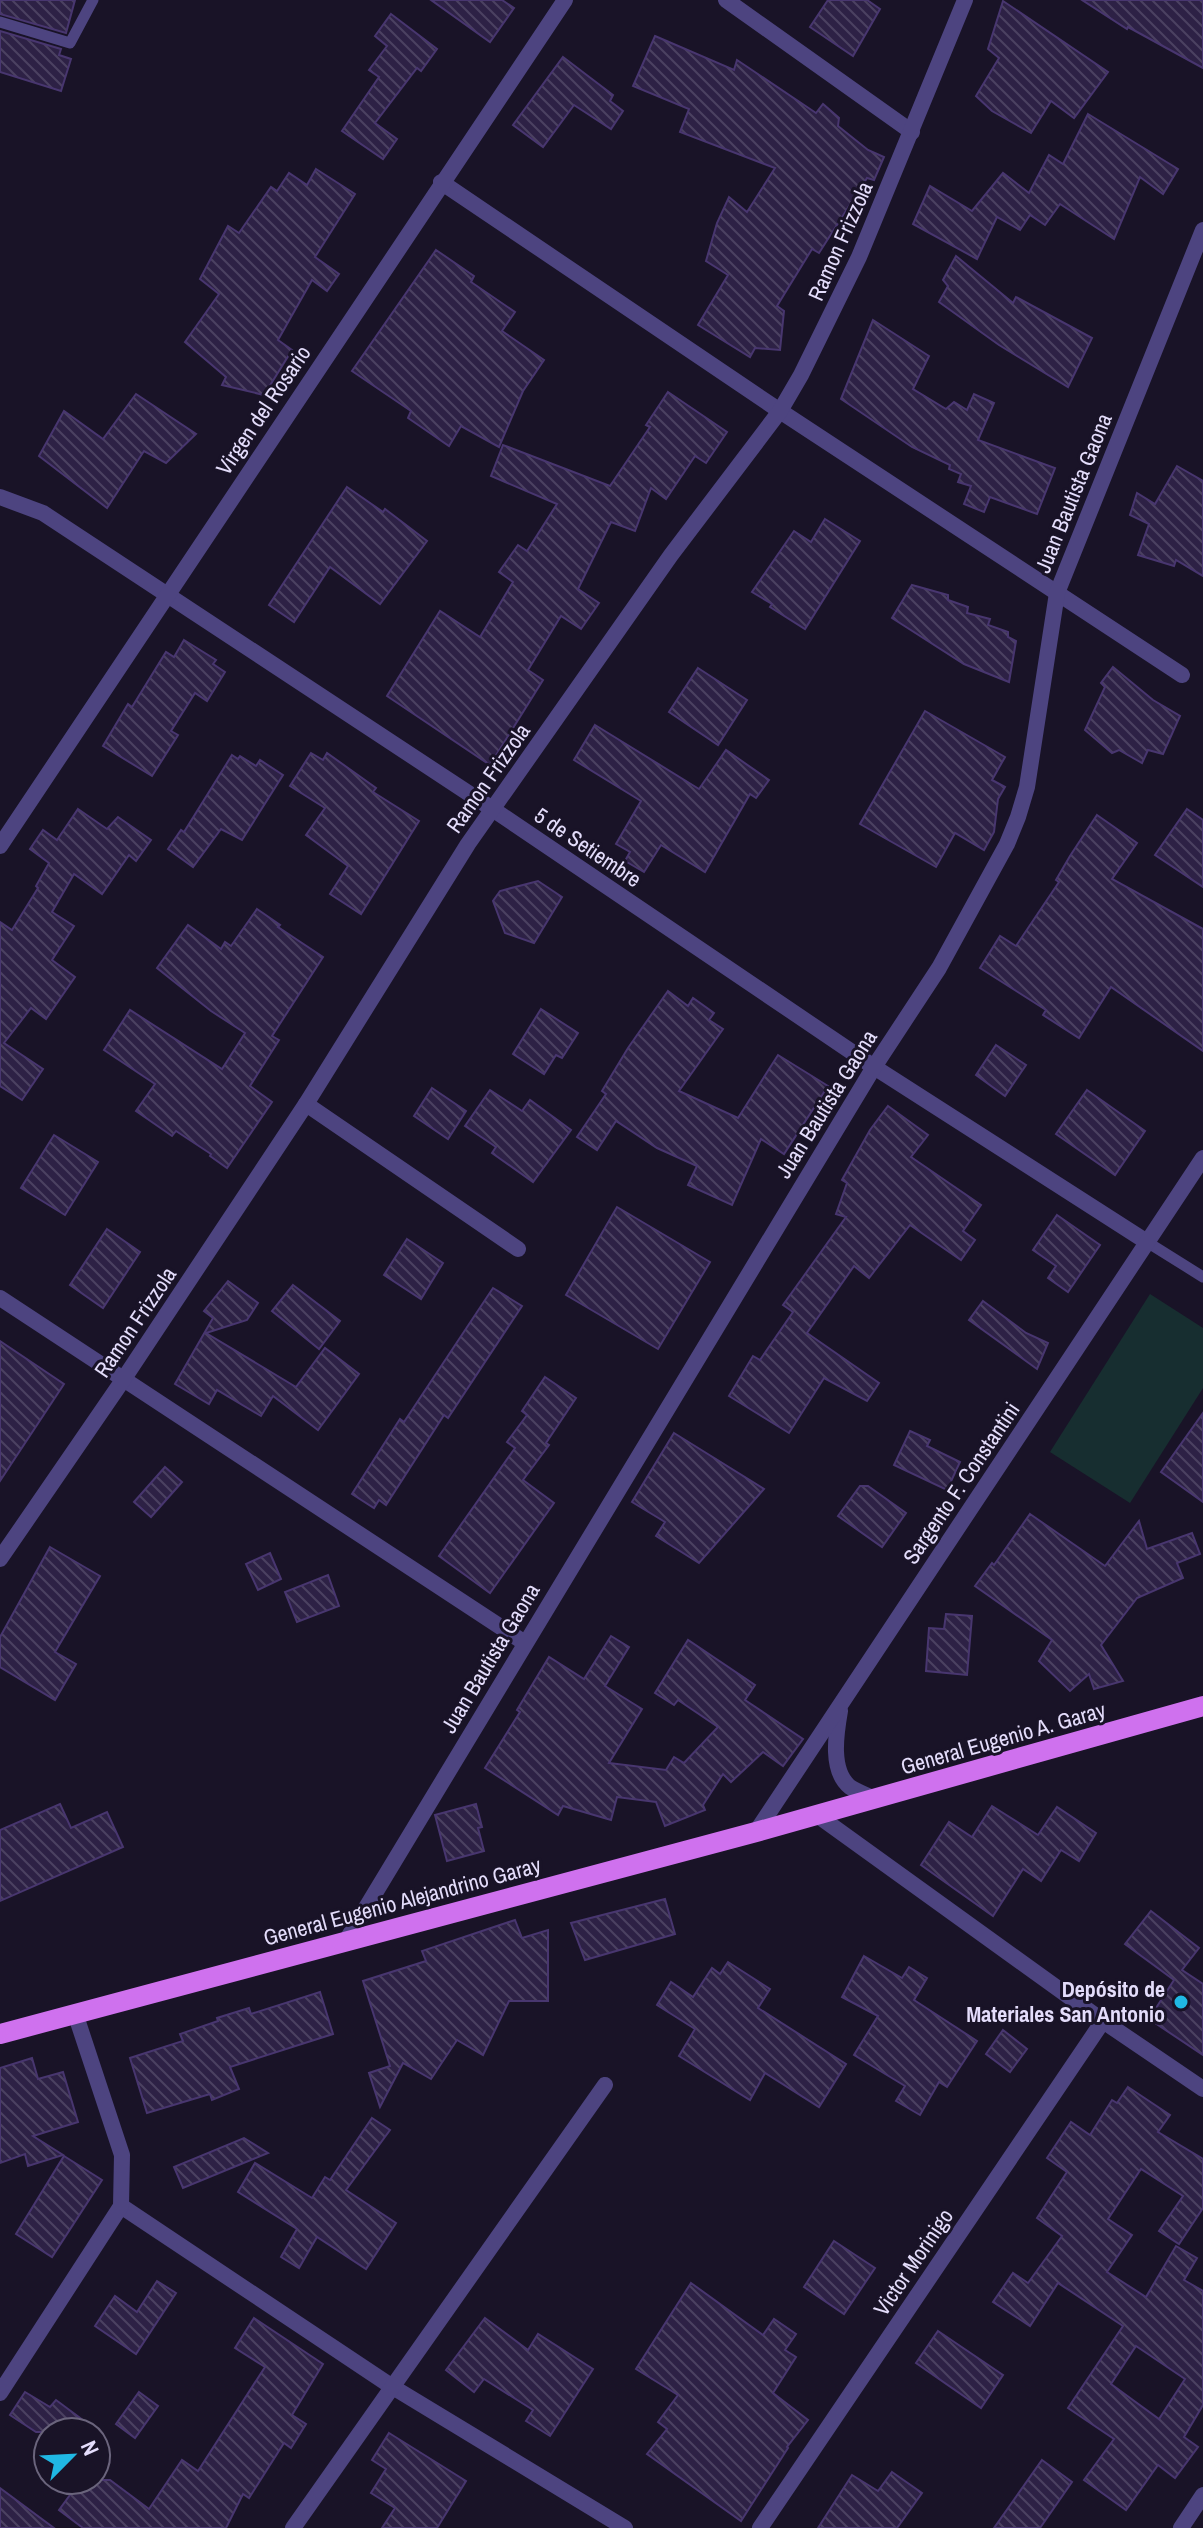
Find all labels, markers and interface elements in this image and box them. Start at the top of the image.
street label: Ramon Frizzola [800,177,880,305]
street label: Virgen del Rosario [209,339,317,481]
street label: Juan Bautista Gaona [1027,409,1119,577]
street label: Ramon Frizzola [439,717,537,839]
street label: 5 de Setiembre [528,800,648,894]
street label: Juan Bautista Gaona [768,1024,884,1184]
street label: Ramon Frizzola [87,1261,183,1383]
street label: Sargento F. Constantini [896,1396,1026,1570]
street label: Juan Bautista Gaona [433,1578,547,1738]
street label: General Eugenio A. Garay [897,1694,1109,1782]
street label: General Eugenio Alejandrino Garay [260,1850,544,1952]
place label: Depósito de Materiales San Antonio [966,1974,1165,2029]
marker: Depósito de Materiales San Antonio [1172,1993,1190,2011]
street label: Victor Morinigo [866,2203,960,2321]
north arrow [32,2416,112,2496]
text: N [74,2436,107,2460]

